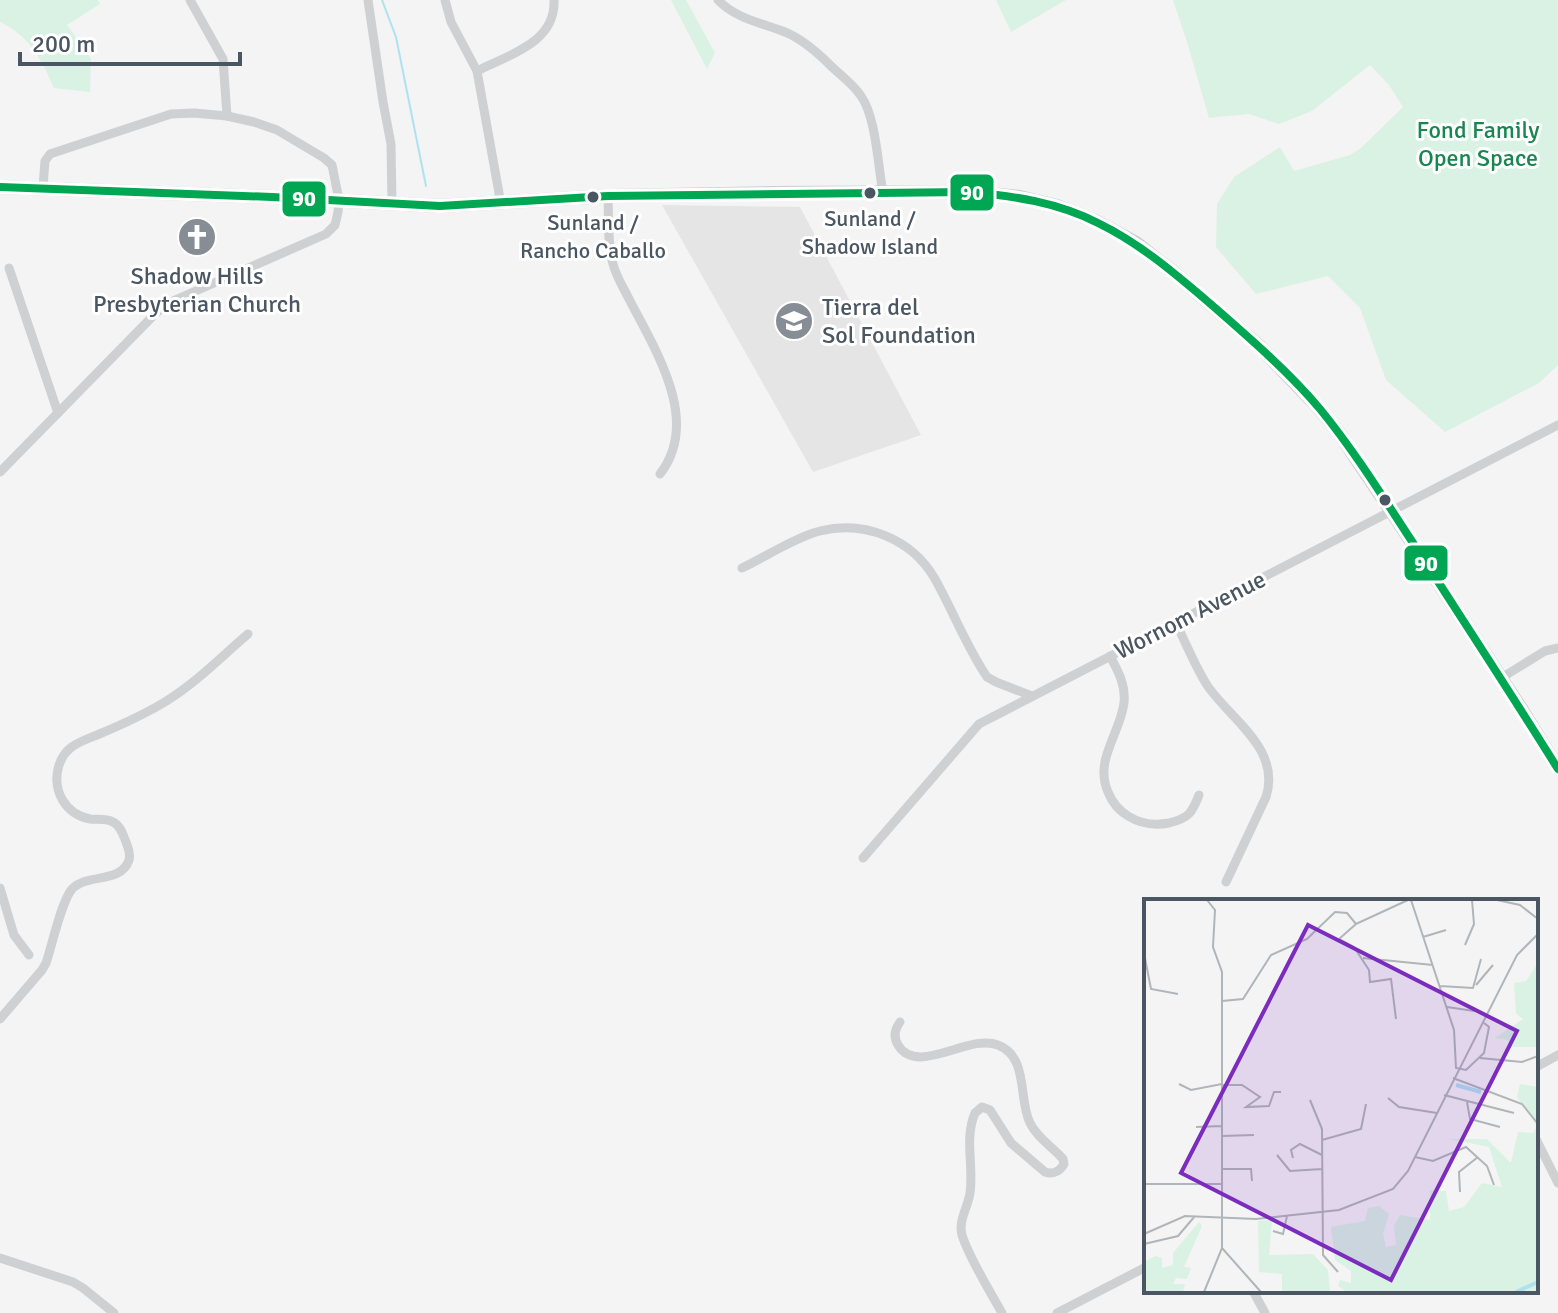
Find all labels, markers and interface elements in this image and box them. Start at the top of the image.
scale bar [20,16,240,66]
text: 200 m [32,29,95,59]
park label: Fond Family Open Space [1417,115,1539,173]
line badge: 90 [949,173,995,212]
text: 90 [960,179,984,206]
line badge: 90 [281,180,327,218]
text: 90 [292,185,316,212]
marker: Sunland / Shadow Island [862,185,878,201]
marker: Sunland / Rancho Caballo [585,189,601,205]
place label: Sunland / Shadow Island [802,205,938,260]
place label: Sunland / Rancho Caballo [520,209,666,264]
church icon: Shadow Hills Presbyterian Church [176,216,218,258]
place label: Shadow Hills Presbyterian Church [93,261,301,319]
place label: Tierra del Sol Foundation [822,292,976,350]
school or university icon: Tierra del Sol Foundation [773,300,815,342]
unlabelled marker [1377,492,1393,508]
line badge: 90 [1403,544,1449,582]
text: 90 [1414,550,1438,577]
street label: Wornom Avenue [1109,564,1271,666]
inset map [1144,899,1538,1293]

